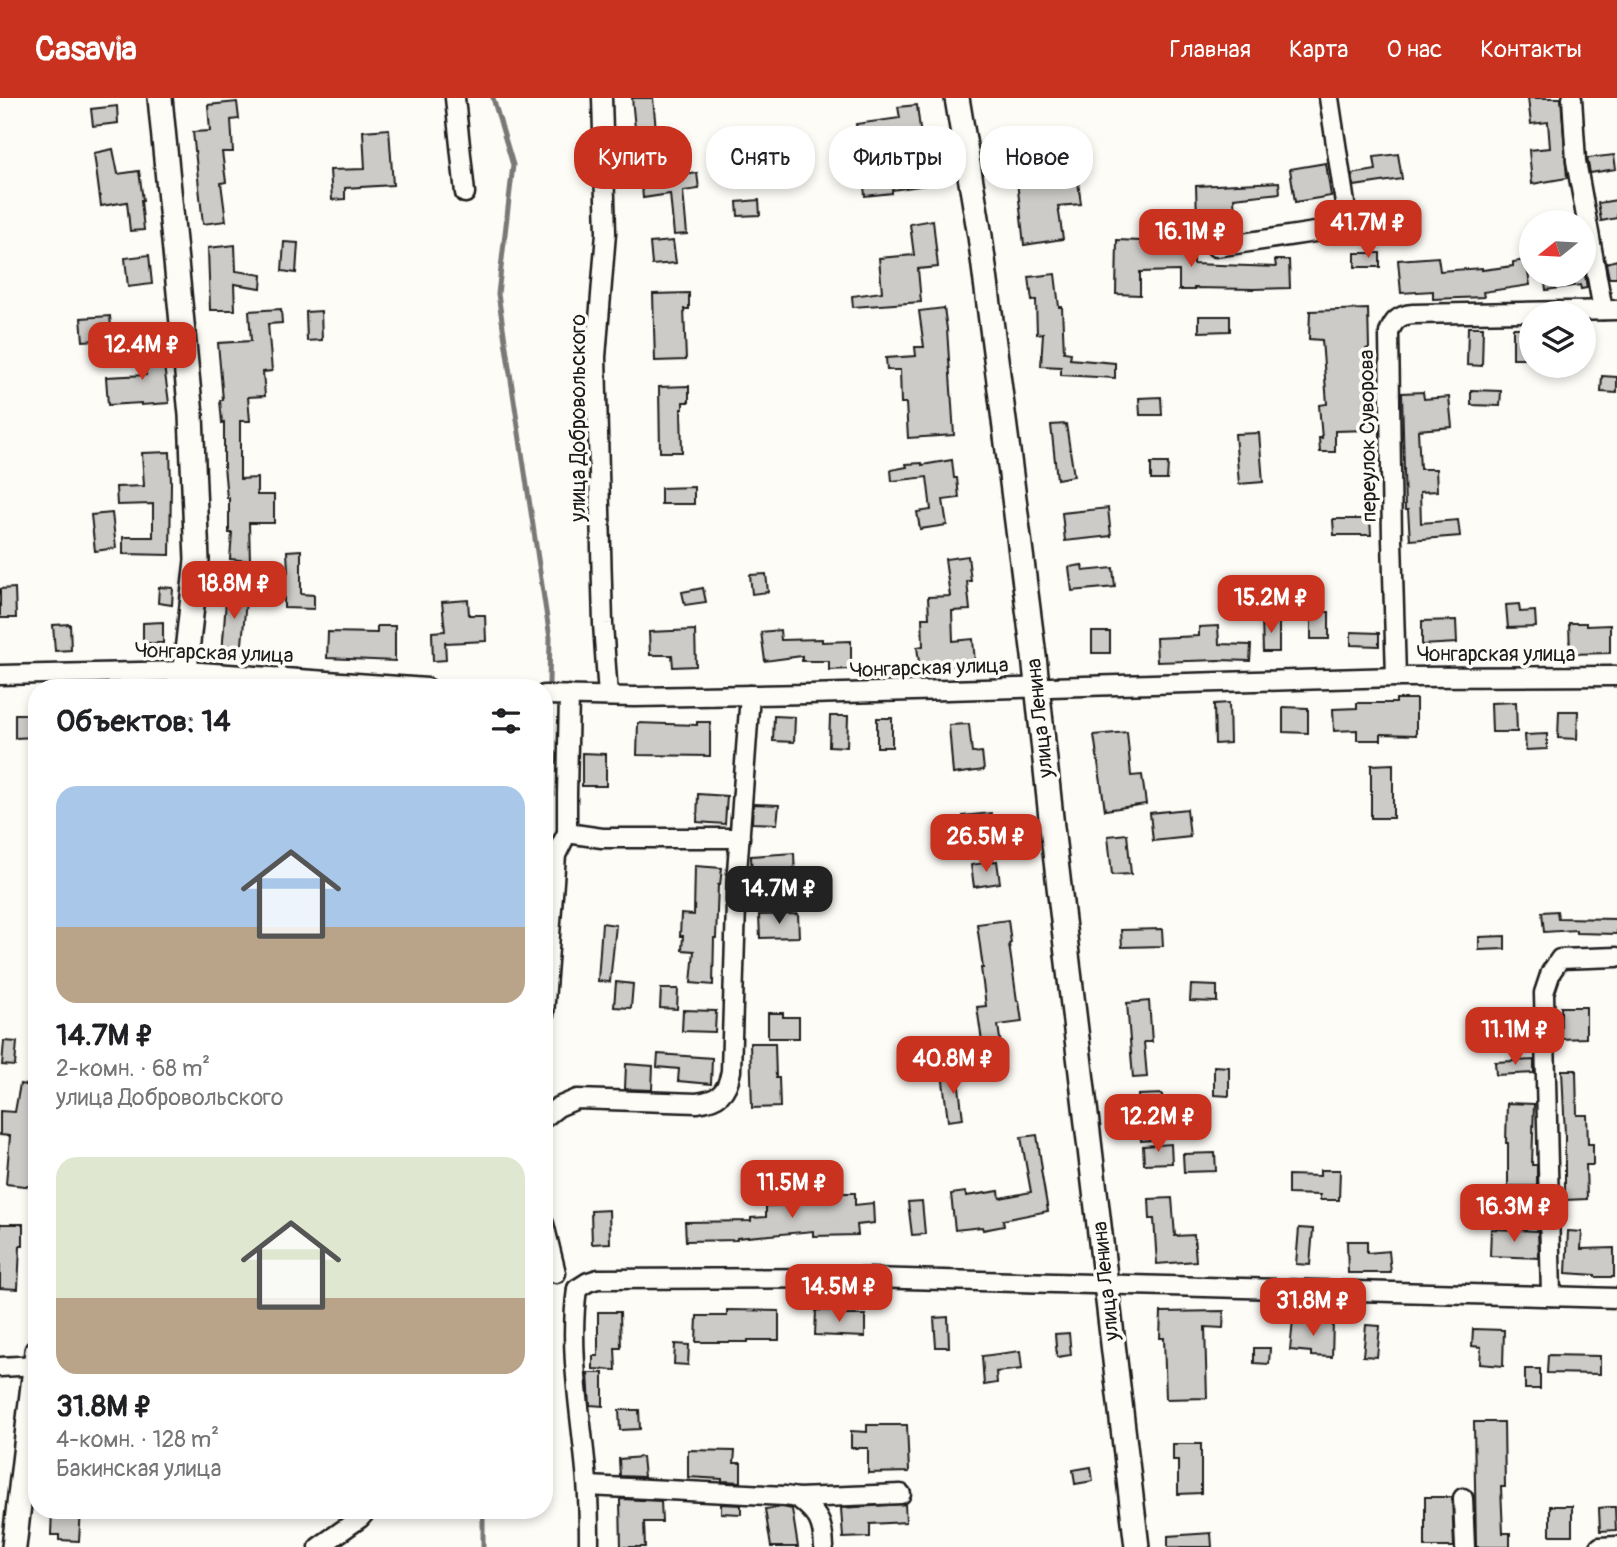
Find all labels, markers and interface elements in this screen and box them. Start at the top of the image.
text: Casavia [35,29,137,70]
text: Главная [1170,35,1251,64]
text: Карта [1289,35,1349,64]
text: О нас [1387,35,1442,64]
text: Контакты [1480,35,1582,64]
chip: Купить [574,126,692,189]
chip: Снять [706,126,815,189]
chip: Фильтры [829,126,966,189]
chip: Новое [980,126,1093,189]
pin: 41.7M ₽ [1303,200,1433,260]
text: 41.7M ₽ [1331,208,1405,237]
pin: 16.1M ₽ [1126,209,1256,269]
north arrow [1519,210,1596,287]
map controls [1519,210,1596,378]
text: 16.1M ₽ [1155,217,1227,246]
button: layers [1519,301,1596,378]
street label: улица Добровольского [565,314,592,523]
pin: 12.4M ₽ [77,322,207,382]
text: 12.4M ₽ [104,330,180,359]
street label: переулок Суворова [1353,349,1383,523]
pin: 18.8M ₽ [169,561,299,621]
text: 18.8M ₽ [198,569,270,598]
pin: 15.2M ₽ [1206,575,1336,635]
text: 15.2M ₽ [1234,583,1308,612]
street label: Чонгарская улица [134,637,294,669]
street label: Чонгарская улица [1416,641,1576,668]
street label: Чонгарская улица [849,652,1009,684]
street label: улица Ленина [1020,657,1060,780]
icon: filters [487,702,525,740]
text: Объектов: 14 [56,703,231,740]
pin: 26.5M ₽ [921,814,1051,874]
text: 26.5M ₽ [946,822,1026,851]
icon: home [228,831,354,957]
pin: 14.7M ₽ [714,866,844,926]
text: 14.7M ₽ [742,874,816,903]
pin: 11.1M ₽ [1450,1007,1580,1067]
text: 11.1M ₽ [1481,1015,1549,1044]
text: 14.7M ₽ [56,1017,154,1054]
pin: 40.8M ₽ [888,1037,1018,1096]
text: 40.8M ₽ [912,1044,994,1073]
text: 2-комн. · 68 m² [56,1054,210,1083]
text: улица Добровольского [56,1083,283,1112]
pin: 12.2M ₽ [1093,1094,1223,1154]
text: 12.2M ₽ [1120,1102,1196,1131]
pin: 11.5M ₽ [727,1160,857,1220]
text: 11.5M ₽ [757,1168,827,1197]
pin: 16.3M ₽ [1449,1184,1579,1244]
text: 16.3M ₽ [1476,1192,1552,1221]
icon: home [228,1202,354,1328]
street label: улица Ленина [1086,1220,1126,1343]
pin: 14.5M ₽ [774,1264,904,1324]
text: 14.5M ₽ [801,1272,877,1301]
pin: 31.8M ₽ [1248,1278,1378,1338]
text: 31.8M ₽ [1276,1286,1350,1315]
text: 31.8M ₽ [56,1388,152,1425]
text: 4-комн. · 128 m² [56,1425,219,1454]
text: Бакинская улица [56,1454,221,1483]

